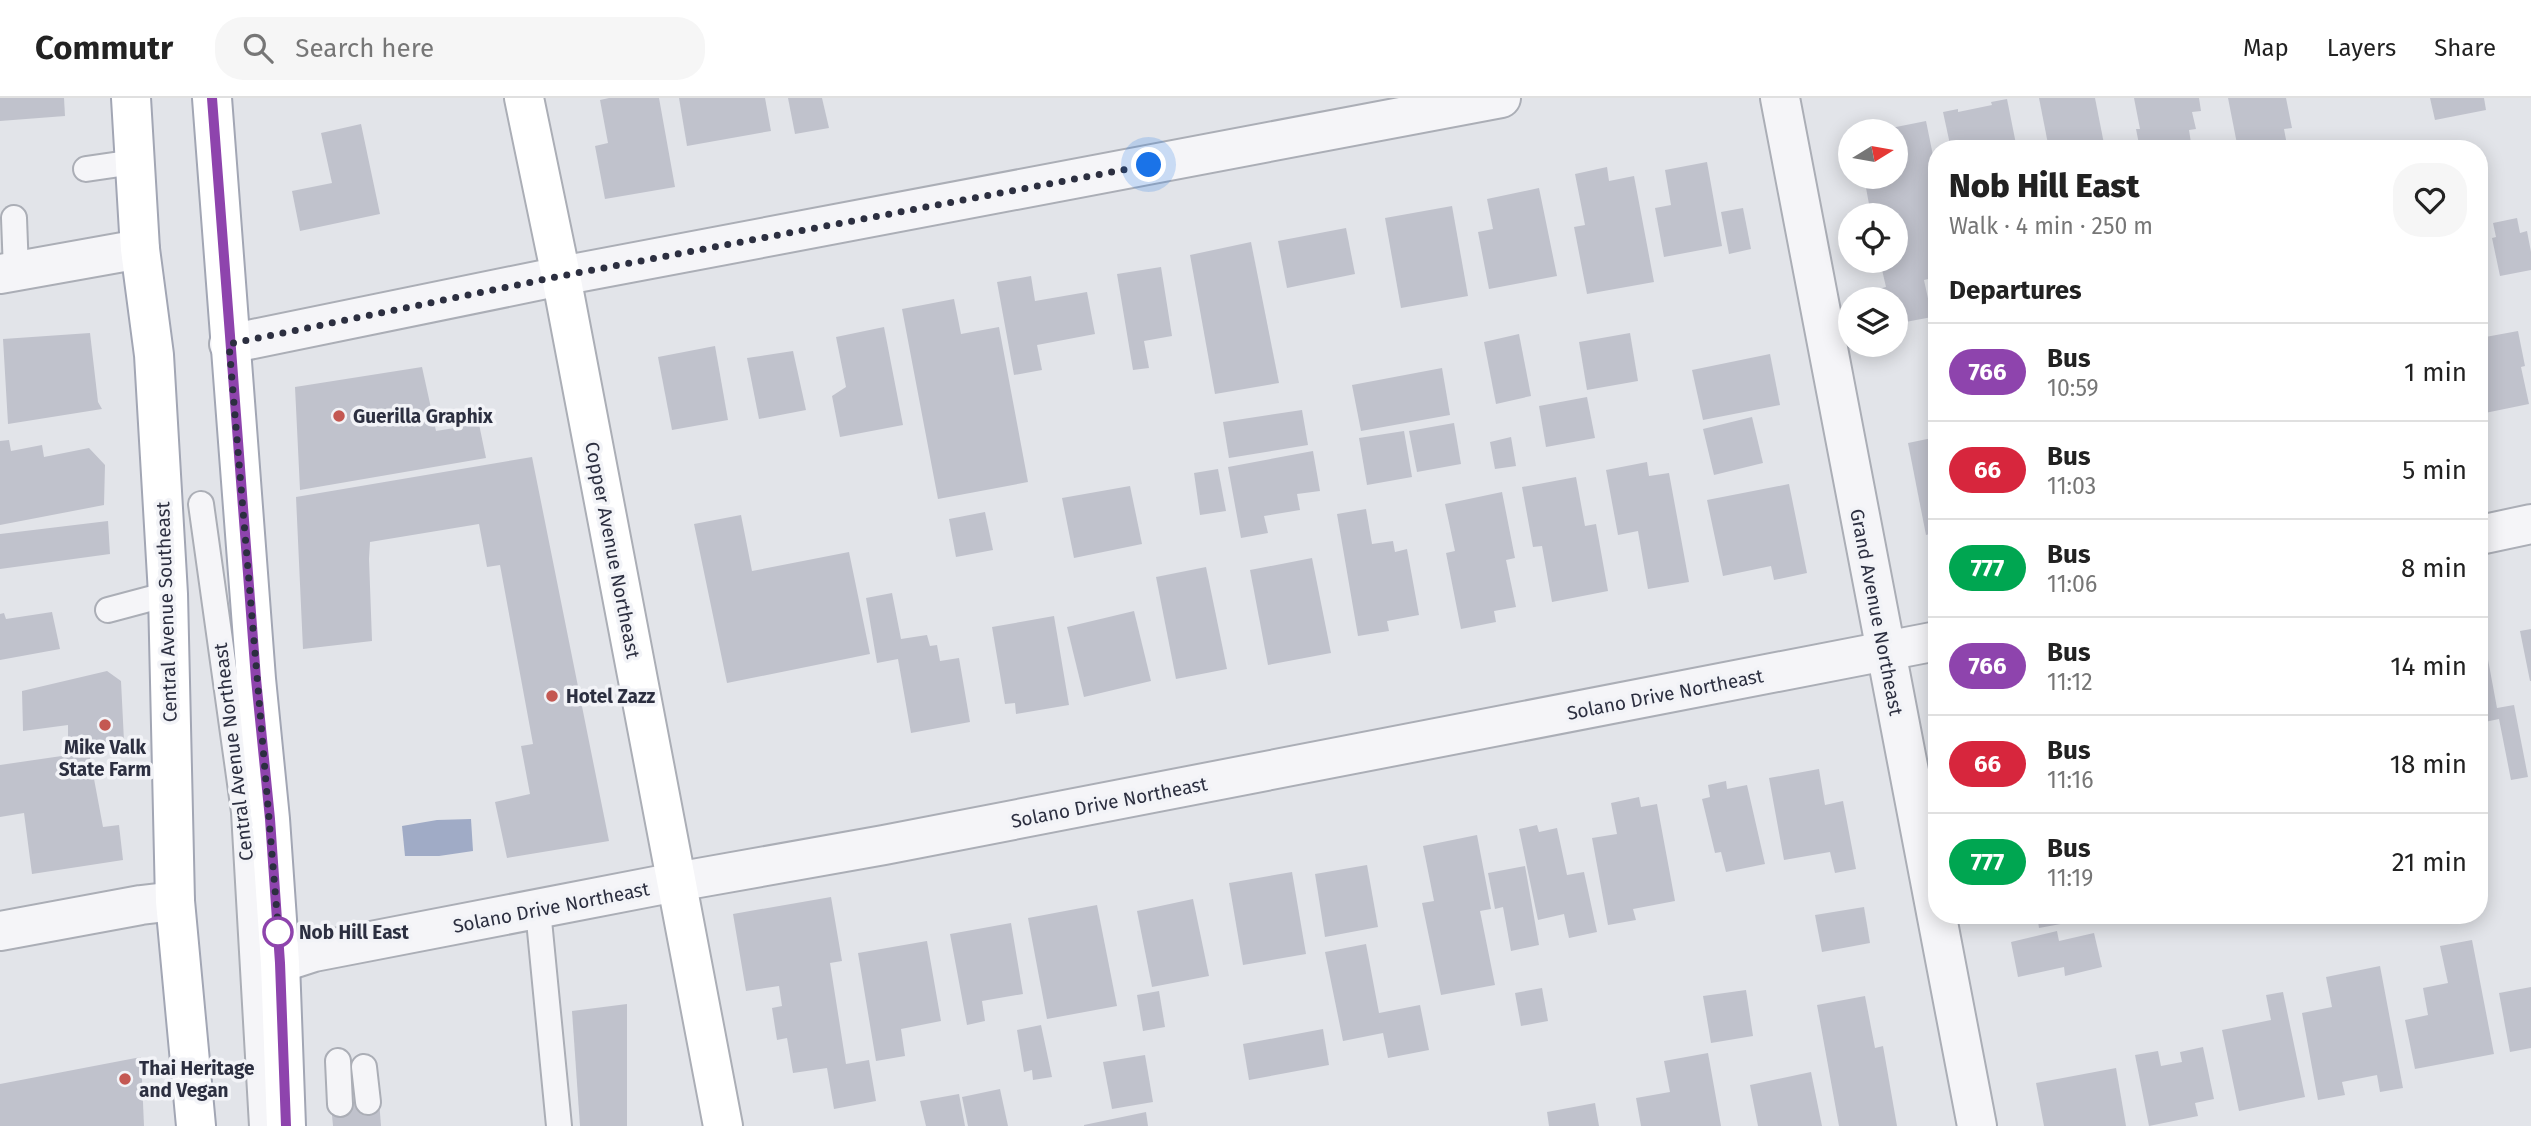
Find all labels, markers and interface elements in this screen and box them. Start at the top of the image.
search box [215,17,705,80]
text: Commutr [35,28,173,68]
icon: search [239,29,277,67]
text: Search here [295,33,434,64]
text: Map [2243,34,2289,62]
text: Layers [2327,34,2396,62]
text: Share [2434,34,2496,62]
north arrow [1838,119,1908,189]
map controls [1838,119,1908,357]
your location [1131,147,1166,182]
button: heart [2393,163,2467,237]
text: Nob Hill East [1949,166,2139,206]
button: locate [1838,203,1908,273]
text: Walk · 4 min · 250 m [1949,212,2153,240]
text: Departures [1949,275,2082,306]
button: layers [1838,287,1908,357]
text: Bus [2047,343,2090,374]
text: 1 min [2404,357,2467,388]
text: 766 [1969,358,2006,386]
text: 10:59 [2047,374,2099,402]
place label: Guerilla Graphix [353,405,493,428]
marker: Guerilla Graphix [331,408,347,424]
street label: Copper Avenue Northeast [580,440,645,660]
text: Bus [2047,441,2090,472]
text: 5 min [2402,455,2467,486]
text: 66 [1974,456,2001,484]
text: 11:03 [2047,472,2096,500]
street label: Central Avenue Southeast [151,501,182,723]
street label: Grand Avenue Northeast [1845,507,1908,718]
text: Bus [2047,539,2090,570]
text: 8 min [2401,553,2467,584]
text: 777 [1971,554,2004,582]
text: 11:06 [2047,570,2097,598]
text: Bus [2047,637,2090,668]
street label: Central Avenue Northeast [209,641,258,862]
text: 14 min [2390,651,2467,682]
text: 766 [1969,652,2006,680]
street label: Solano Drive Northeast [1565,664,1765,725]
text: 11:12 [2047,668,2093,696]
place label: Hotel Zazz [566,685,656,708]
marker: Hotel Zazz [544,688,560,704]
marker: Mike Valk State Farm [97,717,113,733]
text: Bus [2047,735,2090,766]
place label: Mike Valk State Farm [59,736,151,781]
text: 18 min [2390,749,2467,780]
text: 66 [1974,750,2001,778]
text: 11:16 [2047,766,2093,794]
street label: Solano Drive Northeast [1009,772,1209,833]
text: Bus [2047,833,2090,864]
text: 21 min [2392,847,2467,878]
text: 777 [1971,848,2004,876]
text: 11:19 [2047,864,2093,892]
street label: Solano Drive Northeast [451,877,651,938]
marker: Nob Hill East [263,917,293,947]
place label: Nob Hill East [299,921,410,944]
place label: Thai Heritage and Vegan [139,1057,254,1102]
marker: Thai Heritage and Vegan [117,1071,133,1087]

